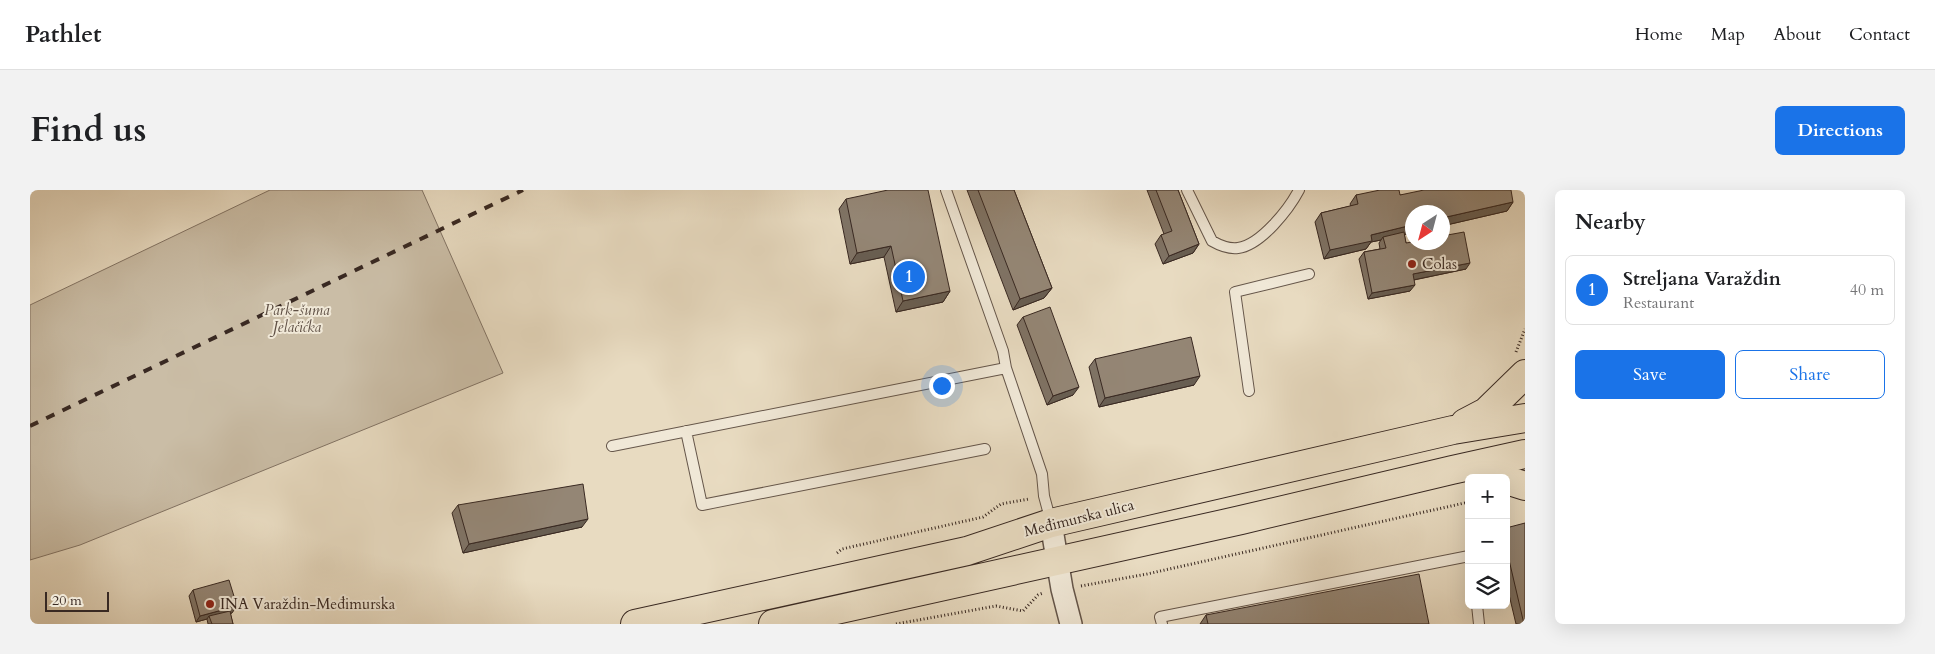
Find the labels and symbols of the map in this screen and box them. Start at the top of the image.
north arrow [1405,205,1450,250]
place label: Colas [1422,254,1457,274]
pin: 1 [893,258,925,296]
marker: Colas [1406,258,1418,270]
park label: Park-šuma Jelačićka [264,300,330,337]
your location [929,373,955,399]
street label: Međimurska ulica [1022,495,1137,541]
scale bar [45,589,109,612]
place label: INA Varaždin-Međimurska [220,594,396,614]
marker: INA Varaždin-Međimurska [204,598,216,610]

